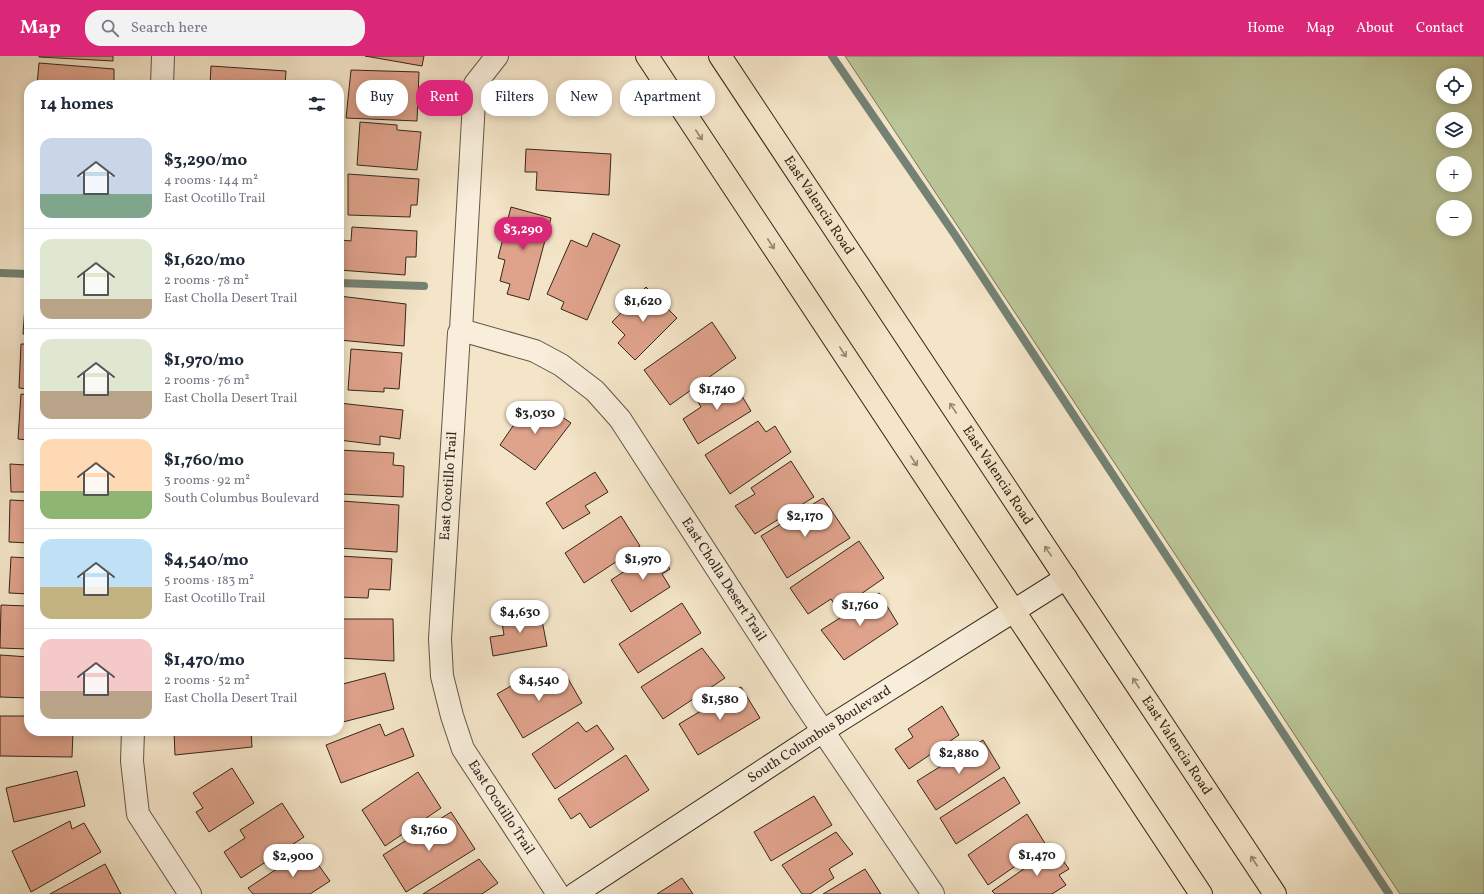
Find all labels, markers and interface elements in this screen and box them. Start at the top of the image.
search box [85,10,365,46]
text: Map [20,15,61,41]
icon: search [99,17,121,39]
text: Search here [131,18,208,39]
text: Home [1247,19,1284,38]
text: Map [1306,19,1334,38]
text: About [1356,19,1394,38]
text: Contact [1416,19,1464,38]
map controls [1436,68,1472,236]
button: locate [1436,68,1472,104]
chip: Buy [356,80,408,116]
chip: Rent [416,80,473,116]
chip: Filters [481,80,548,116]
chip: New [556,80,612,116]
chip: Apartment [620,80,715,116]
text: 14 homes [40,93,114,116]
icon: filters [306,93,328,115]
button: layers [1436,112,1472,148]
one-way arrow [695,129,703,140]
text: $3,290/mo [164,149,247,172]
street label: East Valencia Road [779,152,859,259]
icon: home [72,154,120,202]
button: + [1436,156,1472,192]
text: 4 rooms · 144 m² [164,172,258,190]
text: East Ocotillo Trail [164,190,265,208]
button: − [1436,200,1472,236]
pin: $3,290 [490,217,556,251]
text: $3,290 [503,221,543,239]
one-way arrow [767,238,775,249]
text: $1,620/mo [164,249,245,272]
icon: home [72,255,120,303]
text: 2 rooms · 78 m² [164,272,249,290]
pin: $1,620 [610,289,676,323]
text: East Cholla Desert Trail [164,290,297,308]
text: $1,620 [624,293,662,311]
one-way arrow [839,346,847,357]
text: $1,970/mo [164,349,244,372]
icon: home [72,355,120,403]
text: 2 rooms · 76 m² [164,372,249,390]
pin: $1,740 [684,377,750,411]
text: $1,740 [699,381,735,399]
text: East Cholla Desert Trail [164,390,297,408]
pin: $3,030 [502,401,568,435]
one-way arrow [949,403,957,414]
text: $3,030 [515,405,555,423]
street label: East Valencia Road [958,422,1038,529]
street label: East Ocotillo Trail [436,431,462,541]
text: $1,760/mo [164,449,244,472]
icon: home [72,455,120,503]
one-way arrow [910,455,918,466]
text: 3 rooms · 92 m² [164,472,250,490]
text: South Columbus Boulevard [164,490,319,508]
pin: $2,170 [772,504,838,538]
text: $2,170 [787,508,823,526]
street label: East Cholla Desert Trail [677,514,771,645]
one-way arrow [1044,545,1052,557]
pin: $1,970 [610,547,676,581]
text: $4,540/mo [164,549,249,572]
text: $1,970 [624,551,662,569]
icon: home [72,555,120,603]
text: 5 rooms · 183 m² [164,572,254,590]
text: East Ocotillo Trail [164,590,265,608]
pin: $1,760 [827,593,893,627]
text: $1,760 [841,597,879,615]
pin: $4,630 [487,600,553,634]
text: $4,630 [500,604,540,622]
text: $1,470/mo [164,649,245,672]
icon: home [72,655,120,703]
pin: $4,540 [506,668,572,702]
text: 2 rooms · 52 m² [164,672,250,690]
text: $4,540 [519,672,559,690]
one-way arrow [1131,677,1139,689]
street label: South Columbus Boulevard [744,681,895,788]
pin: $1,580 [687,687,753,721]
text: East Cholla Desert Trail [164,690,297,708]
text: $1,580 [701,691,739,709]
street label: East Valencia Road [1137,692,1216,799]
pin: $2,880 [926,741,992,775]
text: $2,880 [939,745,979,763]
street label: East Ocotillo Trail [463,756,539,858]
pin: $1,760 [396,818,462,852]
text: $1,760 [410,822,448,840]
pin: $1,470 [1004,843,1070,877]
pin: $2,900 [260,844,326,878]
text: $1,470 [1018,847,1056,865]
text: $2,900 [272,848,314,866]
one-way arrow [1249,856,1258,867]

